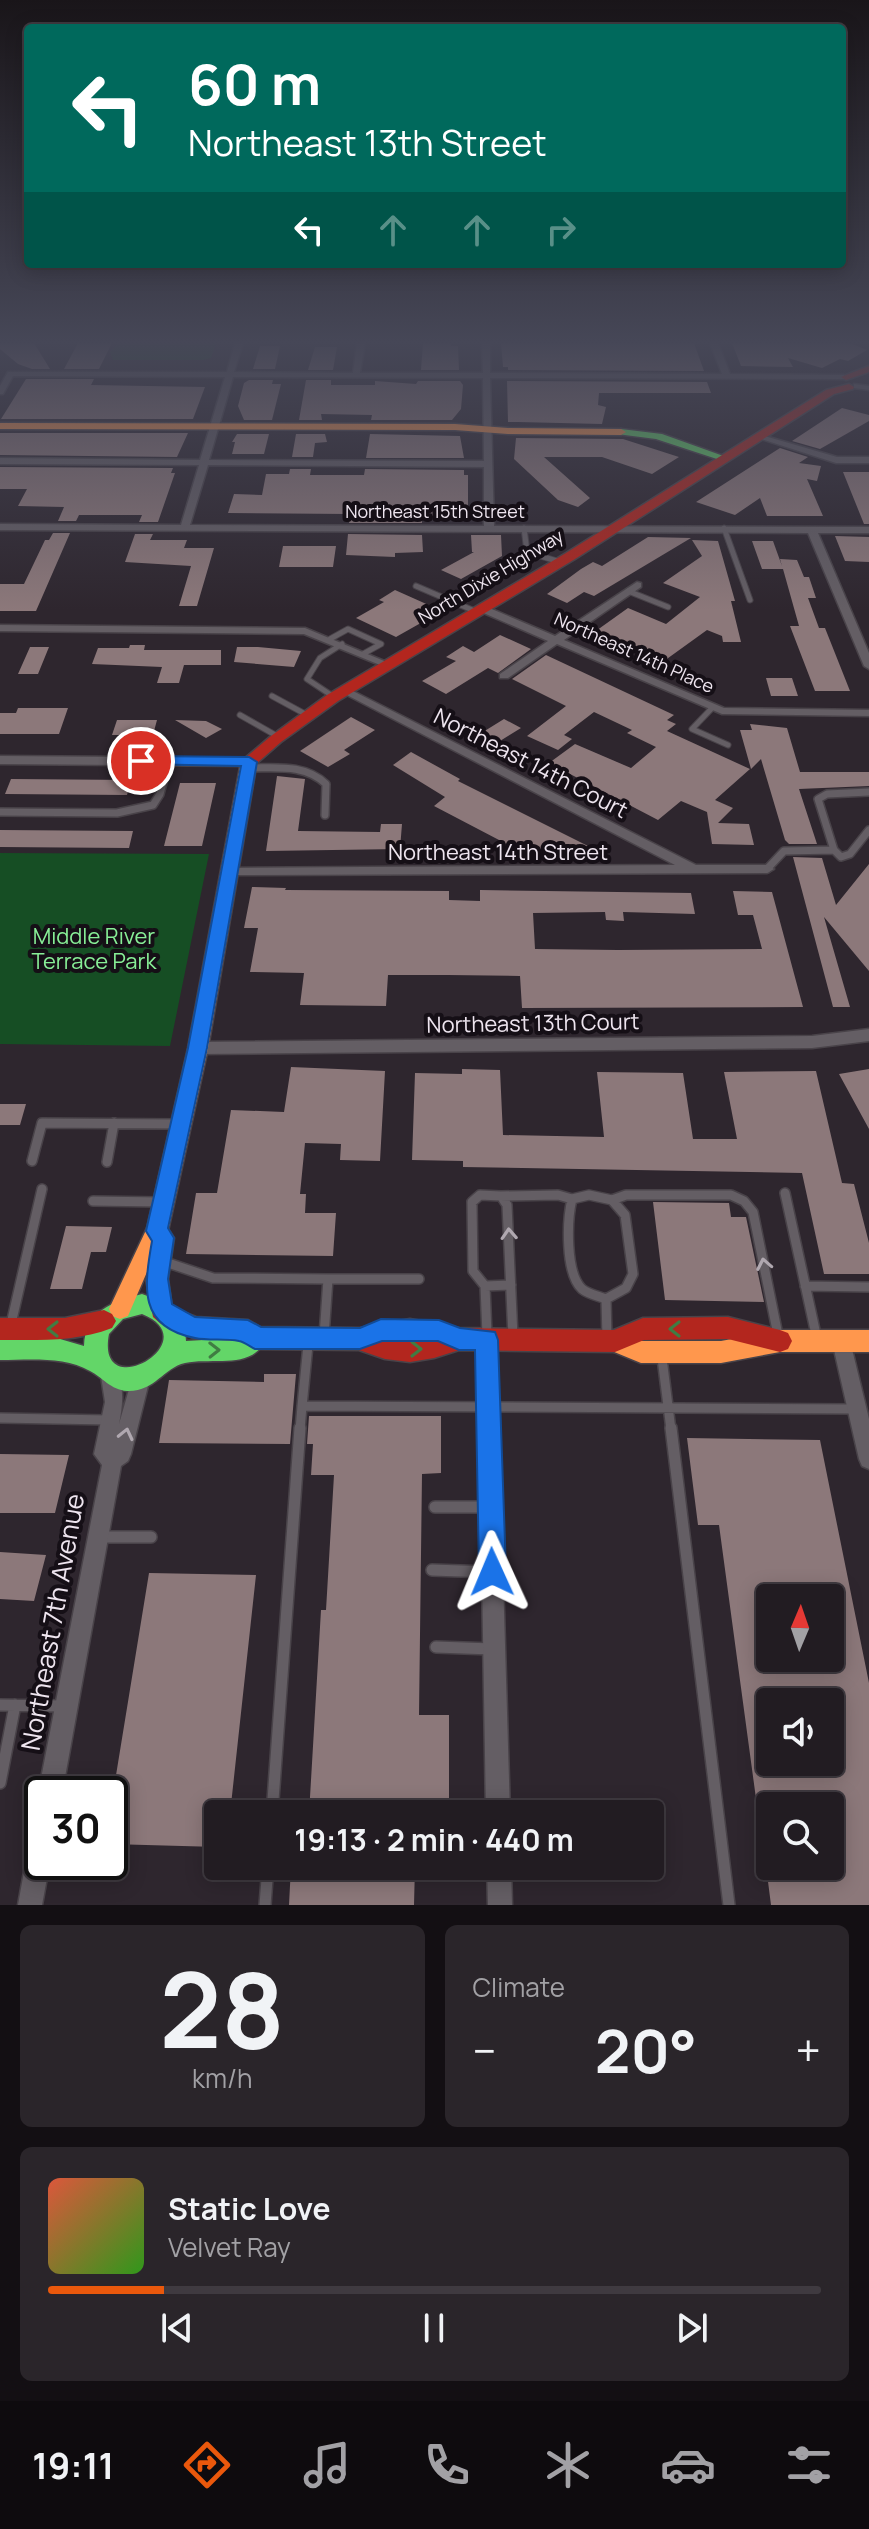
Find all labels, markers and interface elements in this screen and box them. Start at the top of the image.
text: 60 m [188,45,321,122]
icon: left [56,56,160,160]
text: Northeast 13th Street [188,118,547,167]
icon: left [287,208,331,252]
icon: ahead [371,208,415,252]
icon: ahead [455,208,499,252]
icon: right [539,208,583,252]
street label: Northeast 15th Street [345,499,525,523]
street label: North Dixie Highway [414,523,568,629]
street label: Northeast 14th Place [551,606,718,698]
street label: Northeast 14th Court [429,701,633,825]
pin [107,727,175,795]
icon: arrive [119,739,163,783]
street label: Northeast 14th Street [388,837,608,867]
park label: Middle River Terrace Park [32,921,157,976]
street label: Northeast 13th Court [426,1006,640,1040]
one-way arrow [500,1227,517,1240]
one-way arrow [756,1258,773,1271]
one-way arrow [46,1320,59,1338]
one-way arrow [668,1320,681,1338]
one-way arrow [410,1340,423,1358]
one-way arrow [208,1341,221,1358]
one-way arrow [117,1428,134,1441]
street label: Northeast 7th Avenue [12,1491,92,1753]
position arrow [450,1530,534,1614]
north arrow [756,1584,844,1672]
map controls [756,1584,844,1880]
button: sound [756,1688,844,1776]
speed limit sign: 30 [24,1776,128,1880]
button: search [756,1792,844,1880]
text: 19:13 · 2 min · 440 m [294,1819,574,1860]
text: 28 [159,1937,285,2079]
text: Climate [473,1969,565,2005]
text: 20° [595,2009,697,2091]
text: − [473,2020,496,2080]
text: + [796,2020,821,2080]
text: km/h [192,2060,252,2096]
text: Static Love [168,2188,331,2229]
text: Velvet Ray [168,2229,291,2265]
icon: previous [155,2306,199,2350]
icon: pause [412,2306,456,2350]
icon: next [670,2306,714,2350]
icon: directions [179,2437,235,2493]
icon: music [299,2437,355,2493]
icon: phone [419,2437,475,2493]
icon: climate [540,2437,596,2493]
icon: car [660,2437,716,2493]
icon: filters [781,2437,837,2493]
text: 19:11 [32,2441,114,2490]

